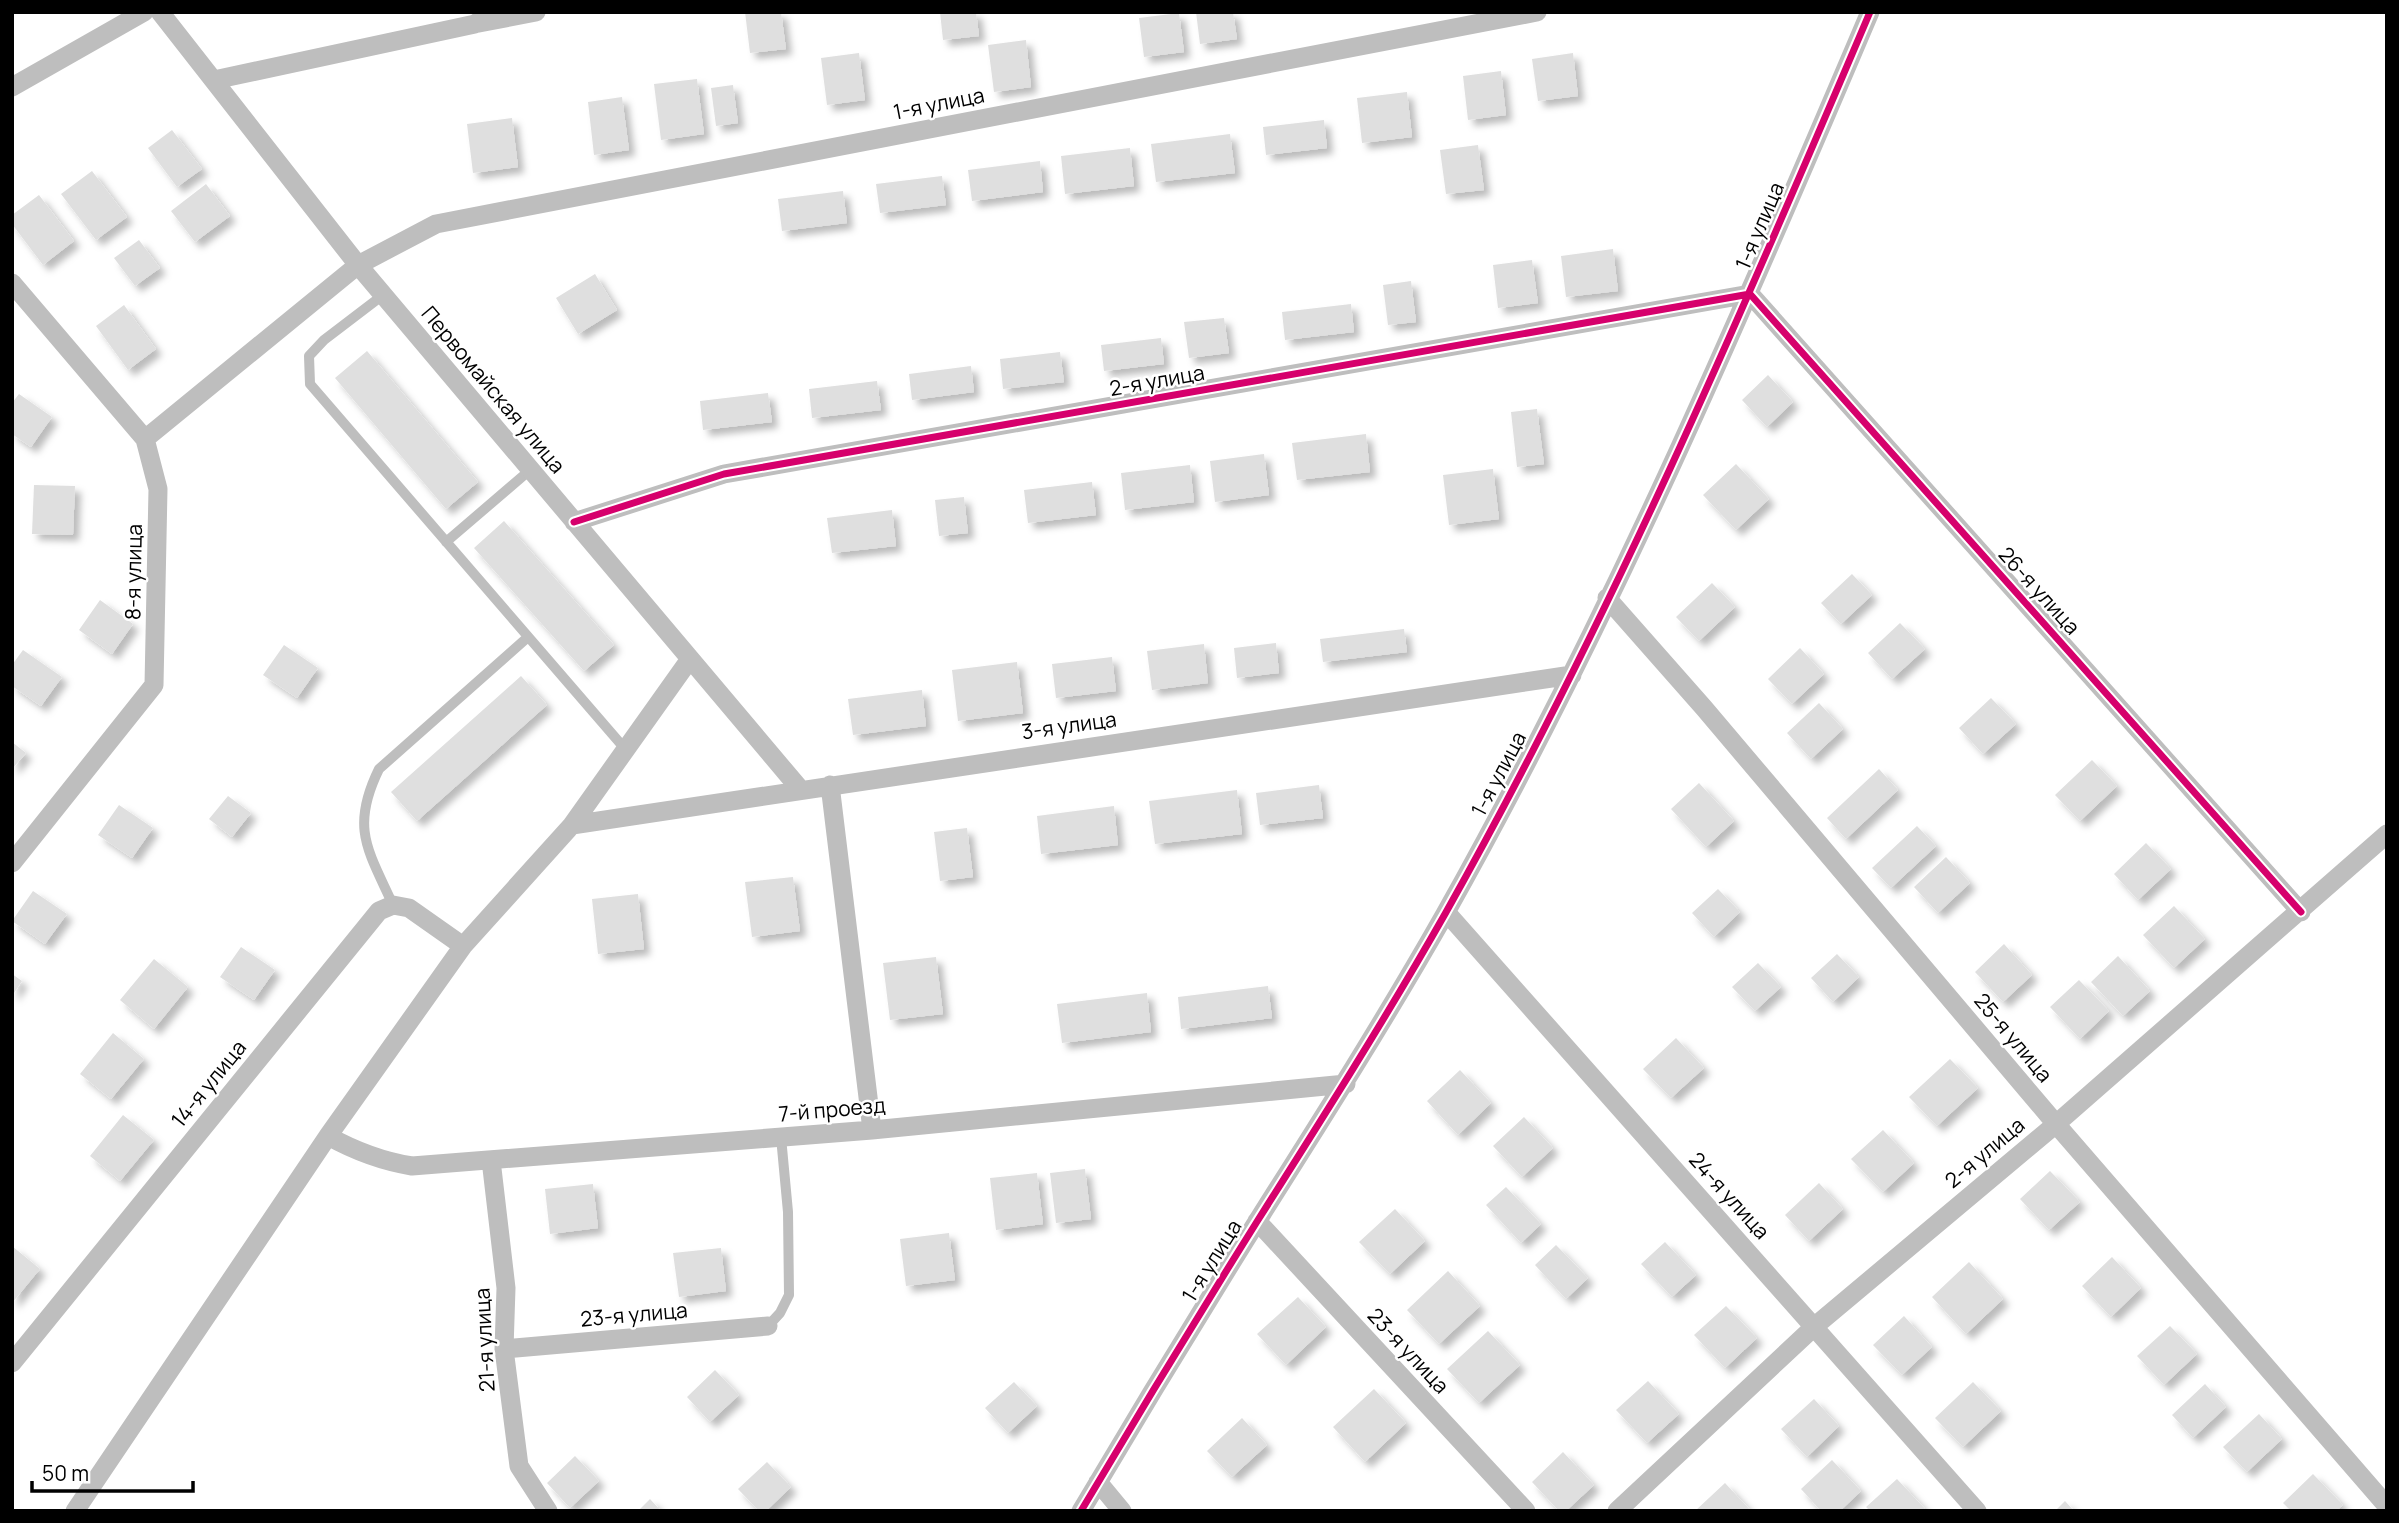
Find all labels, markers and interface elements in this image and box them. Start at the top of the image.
street label: 1-я улица [891,80,987,126]
street label: 1-я улица [1728,178,1790,273]
street label: Первомайская улица [416,300,572,479]
street label: 2-я улица [1107,358,1206,402]
street label: 8-я улица [118,524,148,620]
street label: 26-я улица [1993,540,2087,640]
street label: 3-я улица [1020,704,1118,746]
street label: 1-я улица [1464,726,1532,821]
street label: 25-я улица [1968,987,2059,1088]
street label: 14-я улица [164,1034,252,1133]
street label: 7-й проезд [777,1090,886,1128]
street label: 2-я улица [1939,1111,2030,1194]
street label: 24-я улица [1683,1146,1776,1245]
street label: 1-я улица [1175,1214,1247,1307]
street label: 21-я улица [467,1287,501,1393]
street label: 23-я улица [579,1295,689,1333]
street label: 23-я улица [1362,1301,1456,1399]
scale bar [32,1450,192,1494]
text: 50 m [42,1459,89,1487]

